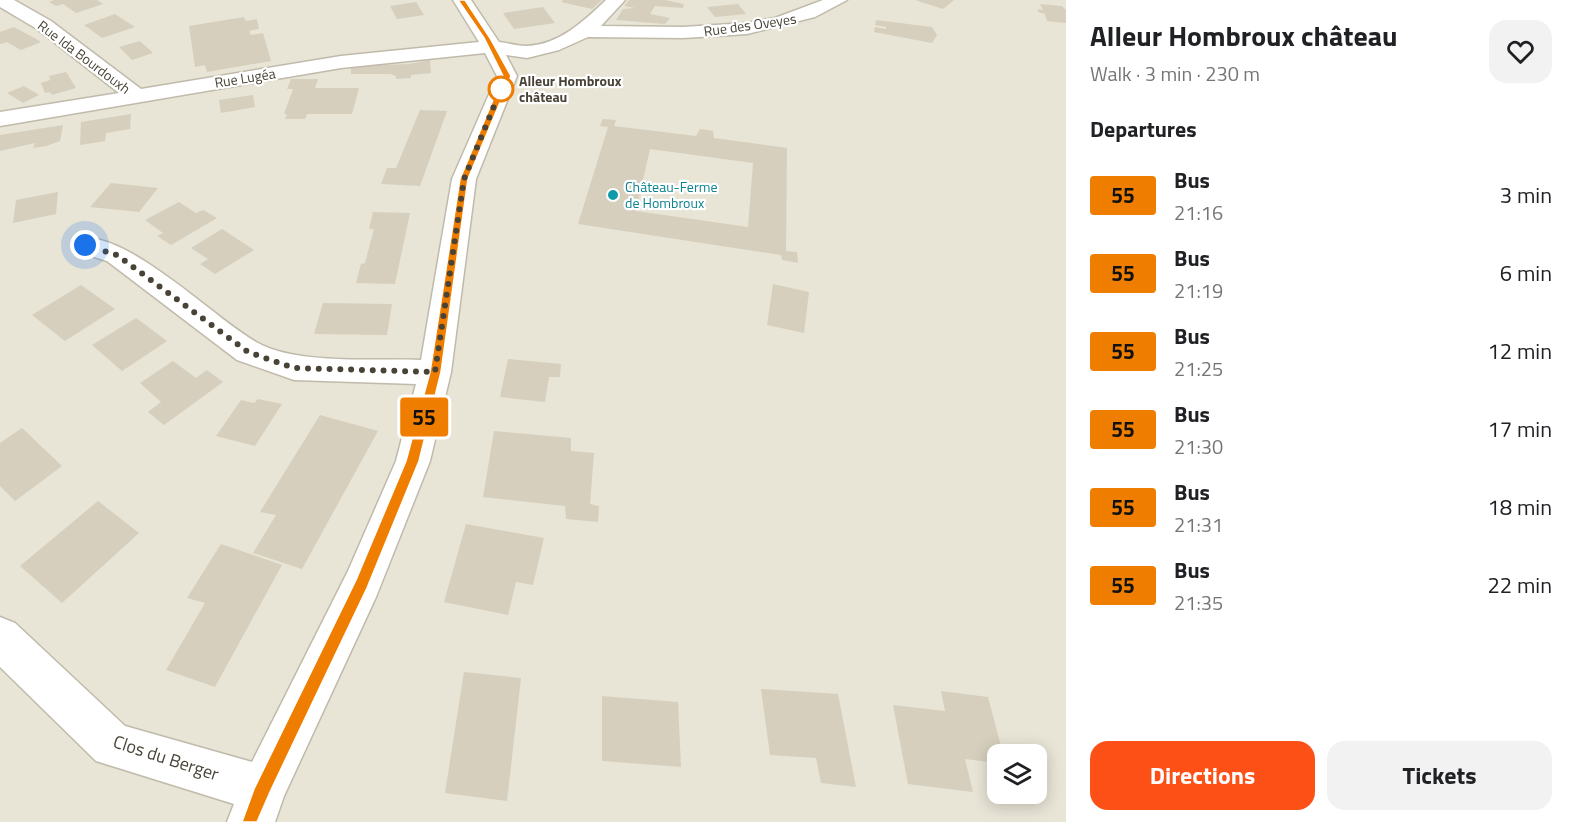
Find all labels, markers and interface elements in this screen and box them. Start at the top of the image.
street label: Rue des Oveyes [702,8,798,41]
text: Alleur Hombroux château [1090,14,1398,57]
street label: Rue Ida Bourdouxh [34,15,135,98]
button: heart [1489,20,1552,83]
text: Walk · 3 min · 230 m [1090,58,1260,89]
street label: Rue Lugéa [213,62,277,93]
place label: Alleur Hombroux château [519,70,622,107]
marker: Alleur Hombroux château [488,76,514,102]
text: Departures [1090,112,1197,146]
text: Bus [1174,163,1210,197]
place label: Château-Ferme de Hombroux [625,176,718,213]
text: 3 min [1500,178,1552,212]
text: 55 [1111,179,1135,211]
marker: Château-Ferme de Hombroux [606,188,620,202]
text: 21:16 [1174,197,1223,228]
your location [70,230,100,260]
text: Bus [1174,241,1210,275]
text: 6 min [1500,256,1552,290]
text: 55 [1111,257,1135,289]
text: 21:19 [1174,275,1223,306]
text: Bus [1174,319,1210,353]
text: 12 min [1487,334,1552,368]
text: 55 [1111,335,1135,367]
text: 21:25 [1174,353,1223,384]
text: Bus [1174,397,1210,431]
line badge: 55 [397,398,451,436]
text: 55 [412,401,436,433]
text: 17 min [1487,412,1552,446]
text: 55 [1111,413,1135,445]
text: 21:30 [1174,431,1223,462]
text: Bus [1174,475,1210,509]
text: 18 min [1487,490,1552,524]
text: 55 [1111,491,1135,523]
text: 21:31 [1174,509,1223,540]
text: Bus [1174,553,1210,587]
text: 22 min [1487,568,1552,602]
text: 55 [1111,569,1135,601]
text: 21:35 [1174,587,1223,618]
street label: Clos du Berger [110,728,222,787]
button: Directions [1090,741,1315,810]
button: Tickets [1327,741,1552,810]
map controls [987,744,1047,804]
button: layers [987,744,1047,804]

